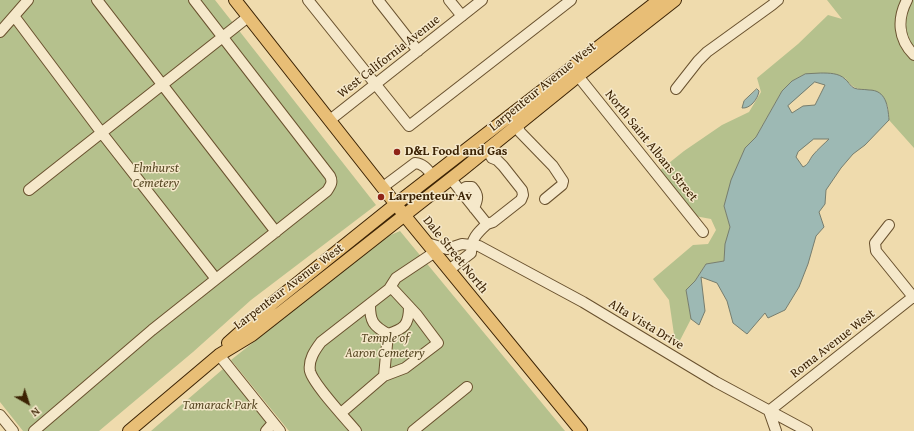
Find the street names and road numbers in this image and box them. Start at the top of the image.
street label: West California Avenue [335,12,443,102]
street label: Larpenteur Avenue West [486,39,600,135]
street label: North Saint Albans Street [601,87,701,205]
street label: Dale Street North [419,213,491,297]
street label: Larpenteur Avenue West [231,241,347,333]
street label: Alta Vista Drive [605,296,687,354]
street label: Roma Avenue West [788,306,878,382]

